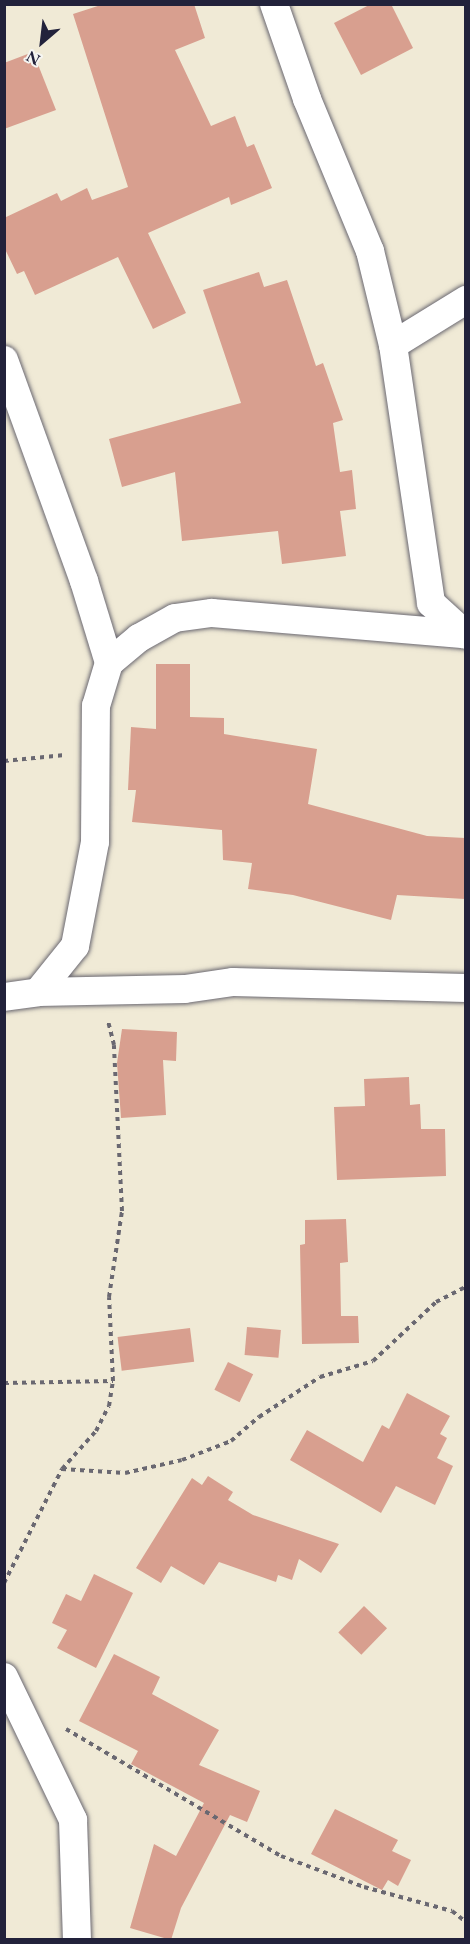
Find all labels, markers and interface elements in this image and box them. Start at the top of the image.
north arrow [12,12,72,72]
text: N [23,46,44,71]

